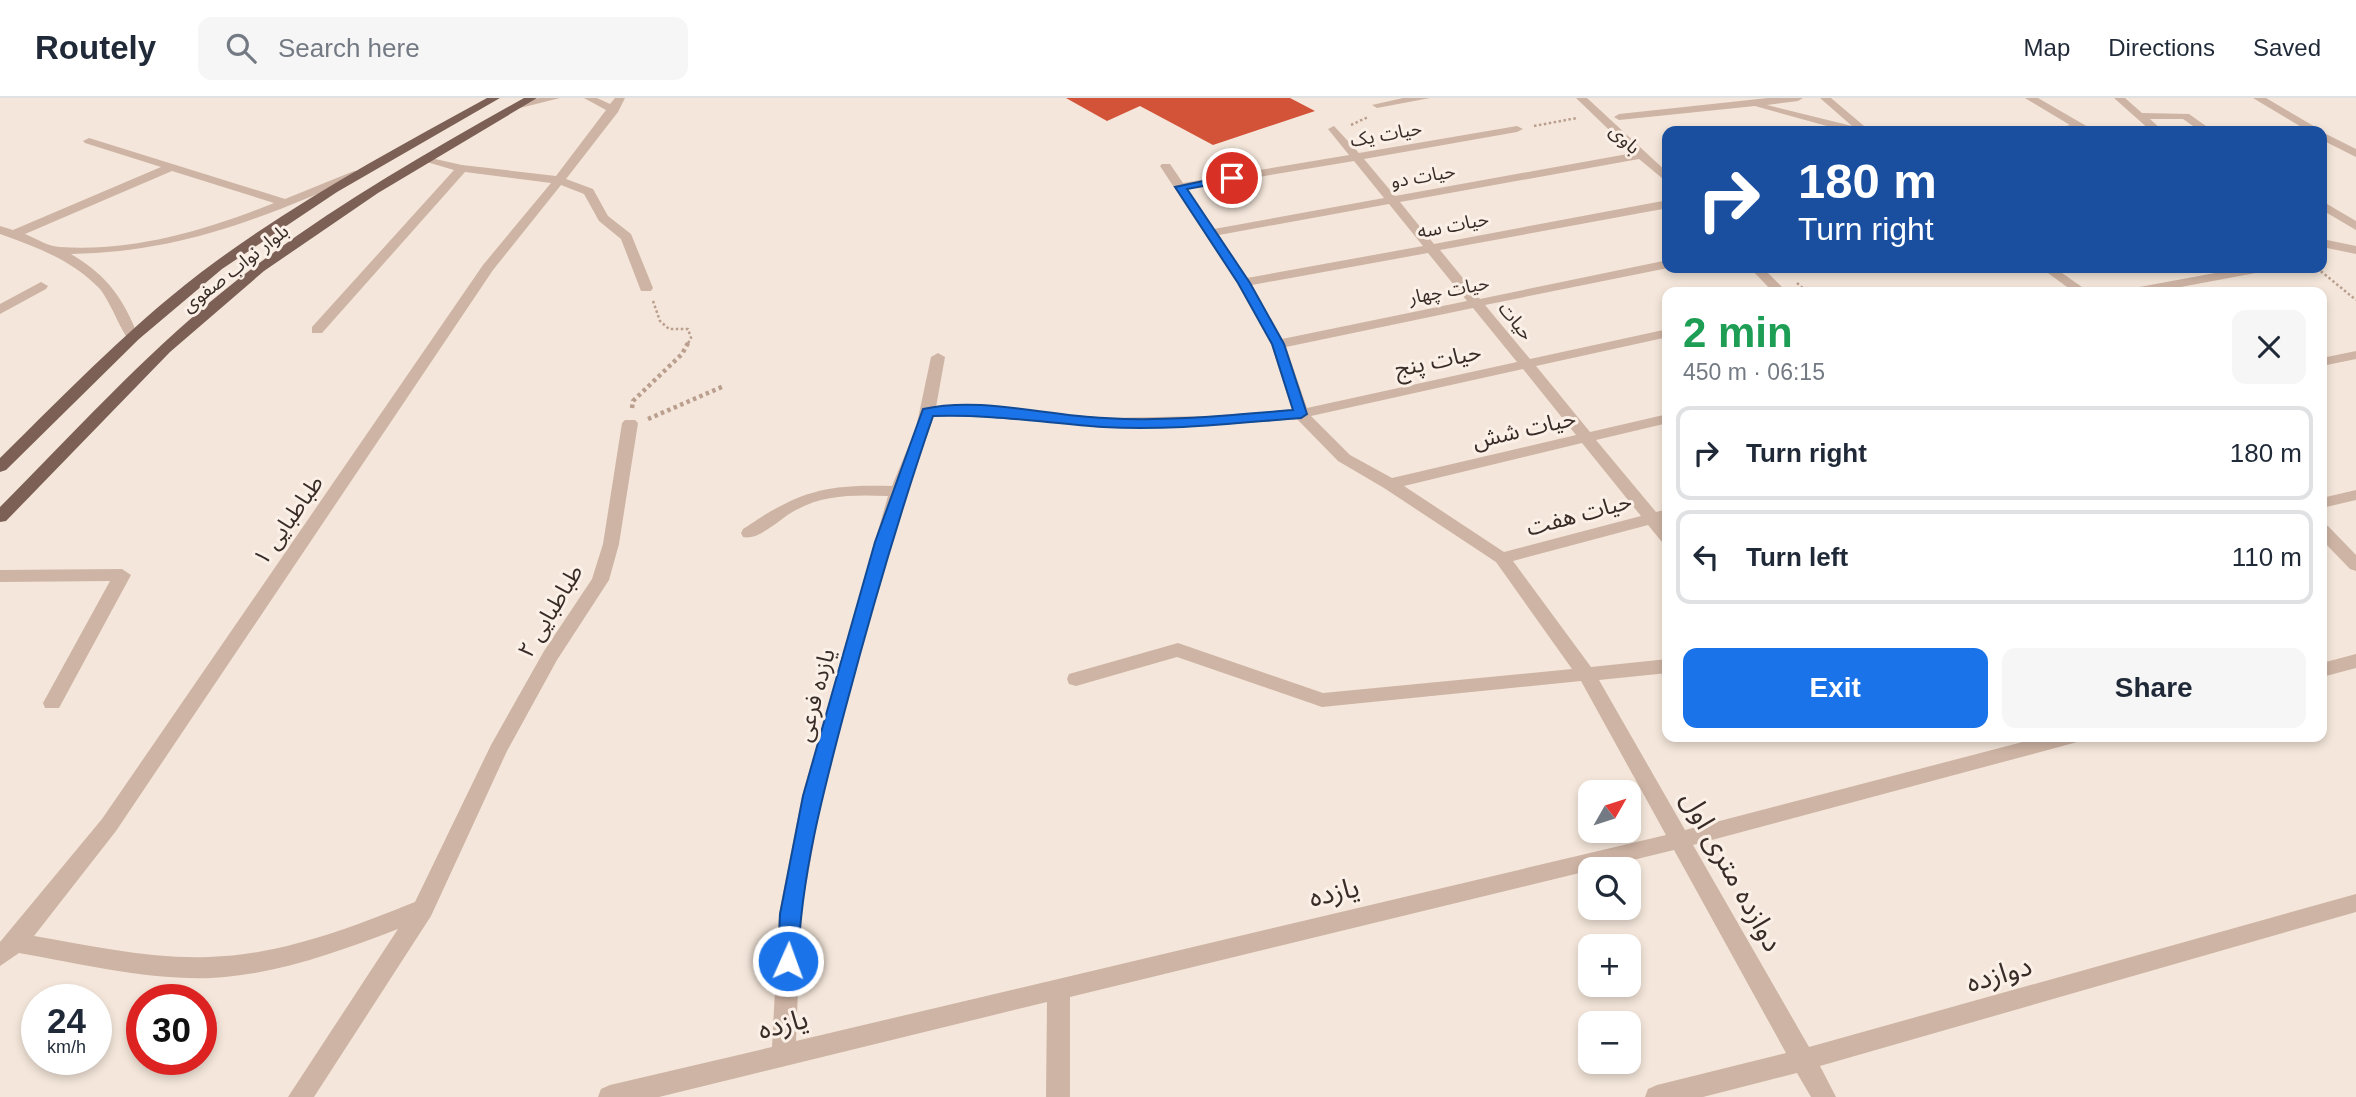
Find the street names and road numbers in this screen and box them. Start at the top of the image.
street label: حیات یک [1349,117,1423,151]
street label: باوی [1605,120,1644,159]
street label: حیات دو [1389,160,1457,193]
street label: حیات سه [1416,208,1490,242]
street label: بلوار نواب صفوی [178,220,293,317]
street label: حیات چهار [1406,272,1491,310]
street label: حیات [1494,298,1538,344]
street label: حیات پنج [1392,338,1484,386]
street label: حیات شش [1470,404,1578,454]
street label: طباطبایی ۱ [248,470,328,570]
street label: حیات هفت [1524,487,1634,541]
street label: طباطبایی ۲ [512,560,588,662]
street label: یازده فرعی [790,646,841,745]
street label: دوازده متری اول [1674,785,1789,957]
street label: یازده [1306,871,1362,914]
street label: دوازده [1963,950,2036,999]
street label: یازده [755,1003,812,1046]

